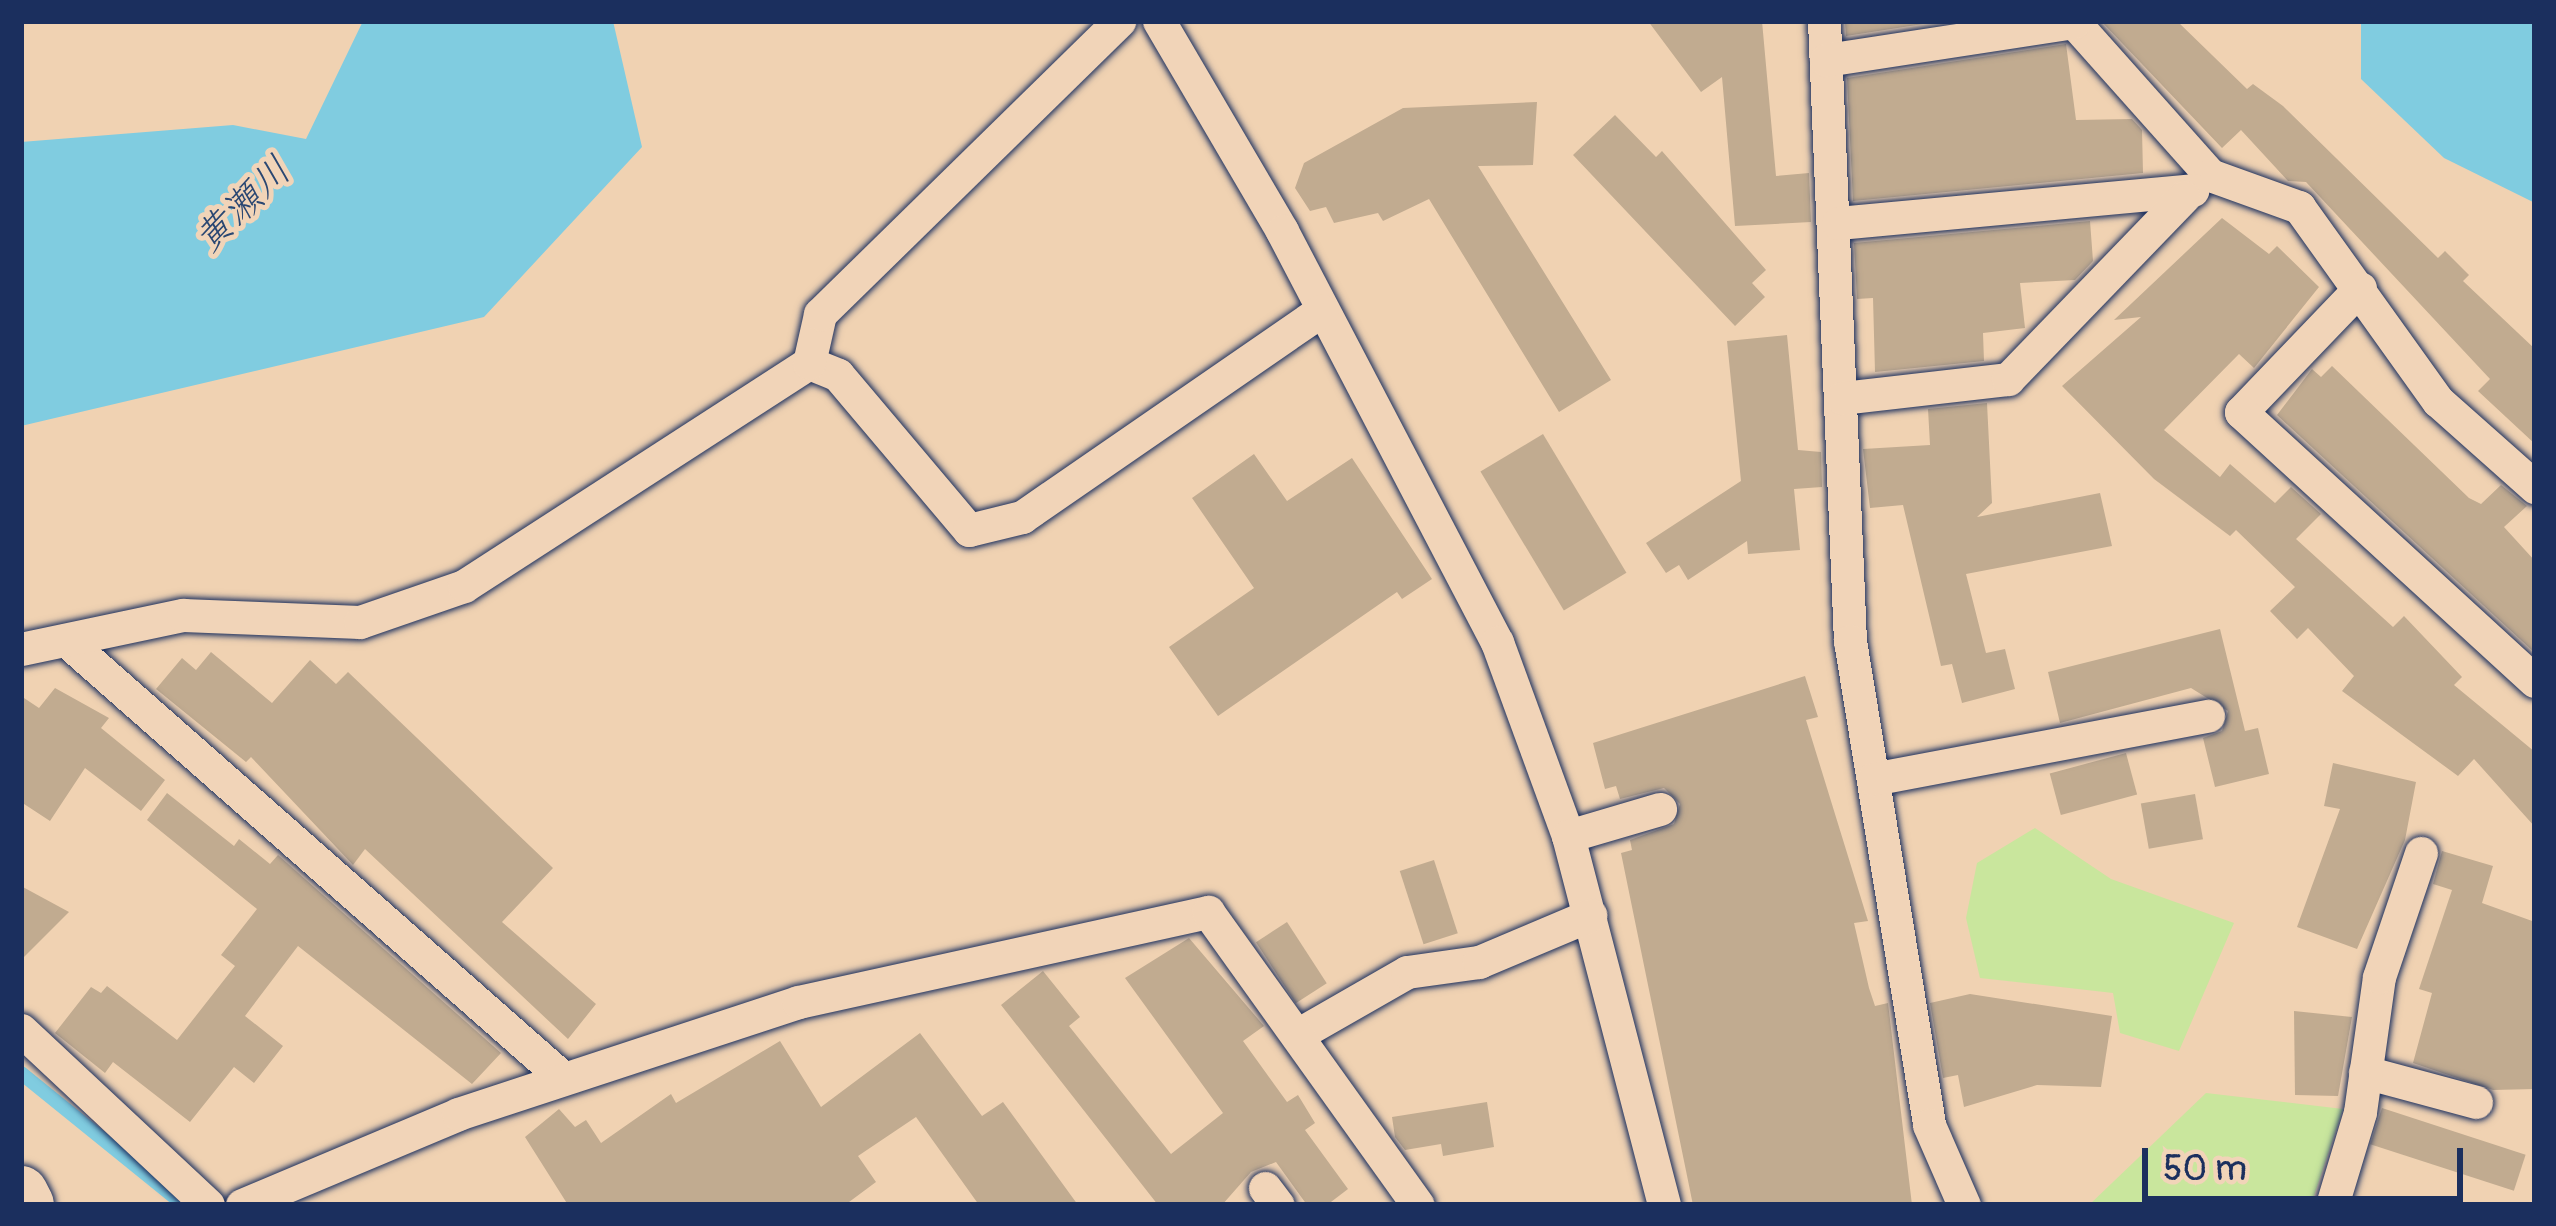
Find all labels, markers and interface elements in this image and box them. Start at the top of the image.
water label: 黄瀬川 [185,148,301,262]
scale bar [2148,1124,2469,1198]
text: 50 m [2163,1146,2247,1191]

